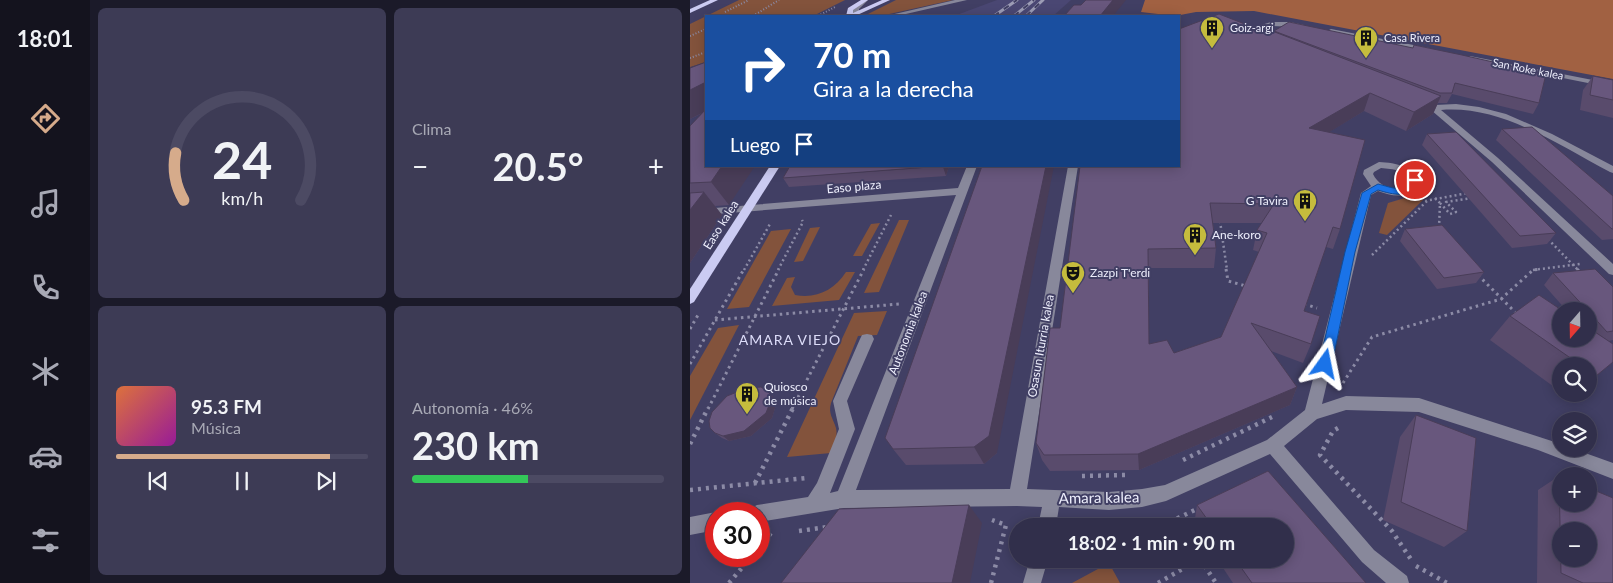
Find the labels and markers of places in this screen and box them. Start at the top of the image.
building icon: Goiz-argi [1199,15,1225,49]
place label: Goiz-argi [1230,21,1274,34]
building icon: Casa Rivera [1353,25,1379,59]
place label: Casa Rivera [1384,31,1440,44]
pin [1394,159,1436,201]
building icon: G Tavira [1292,188,1318,222]
place label: G Tavira [1246,193,1288,208]
building icon: Ane-koro [1182,222,1208,256]
place label: Ane-koro [1212,227,1261,242]
theatre icon: Zazpi T'erdi [1060,260,1086,294]
place label: Zazpi T'erdi [1090,265,1150,280]
place label: Quiosco de música [764,379,816,408]
building icon: Quiosco de música [734,381,760,415]

